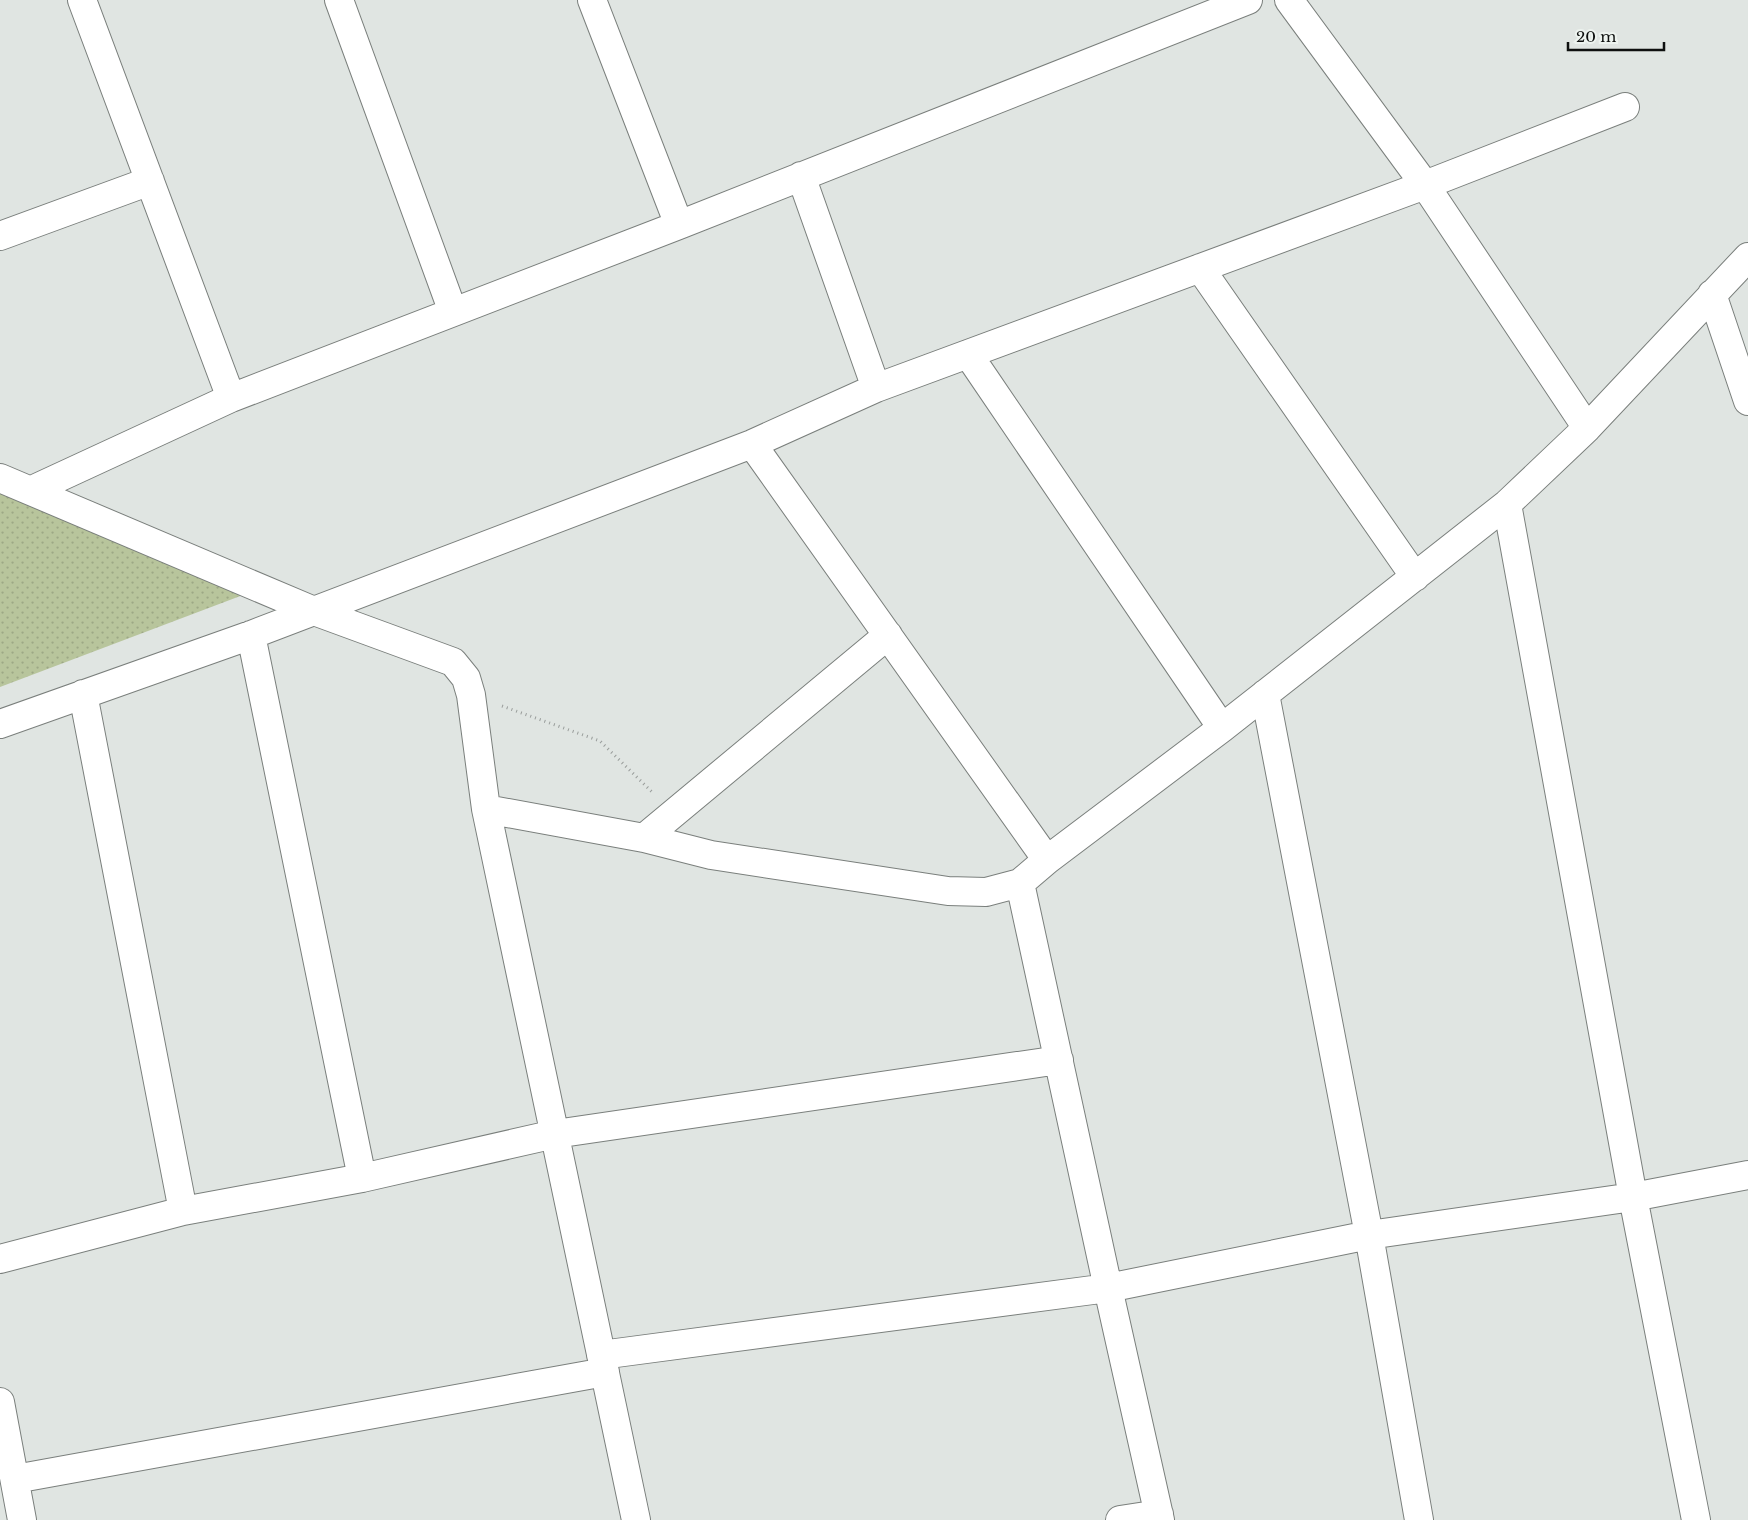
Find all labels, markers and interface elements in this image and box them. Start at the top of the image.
scale bar [1568,20,1664,52]
text: 20 m [1576,27,1616,46]

